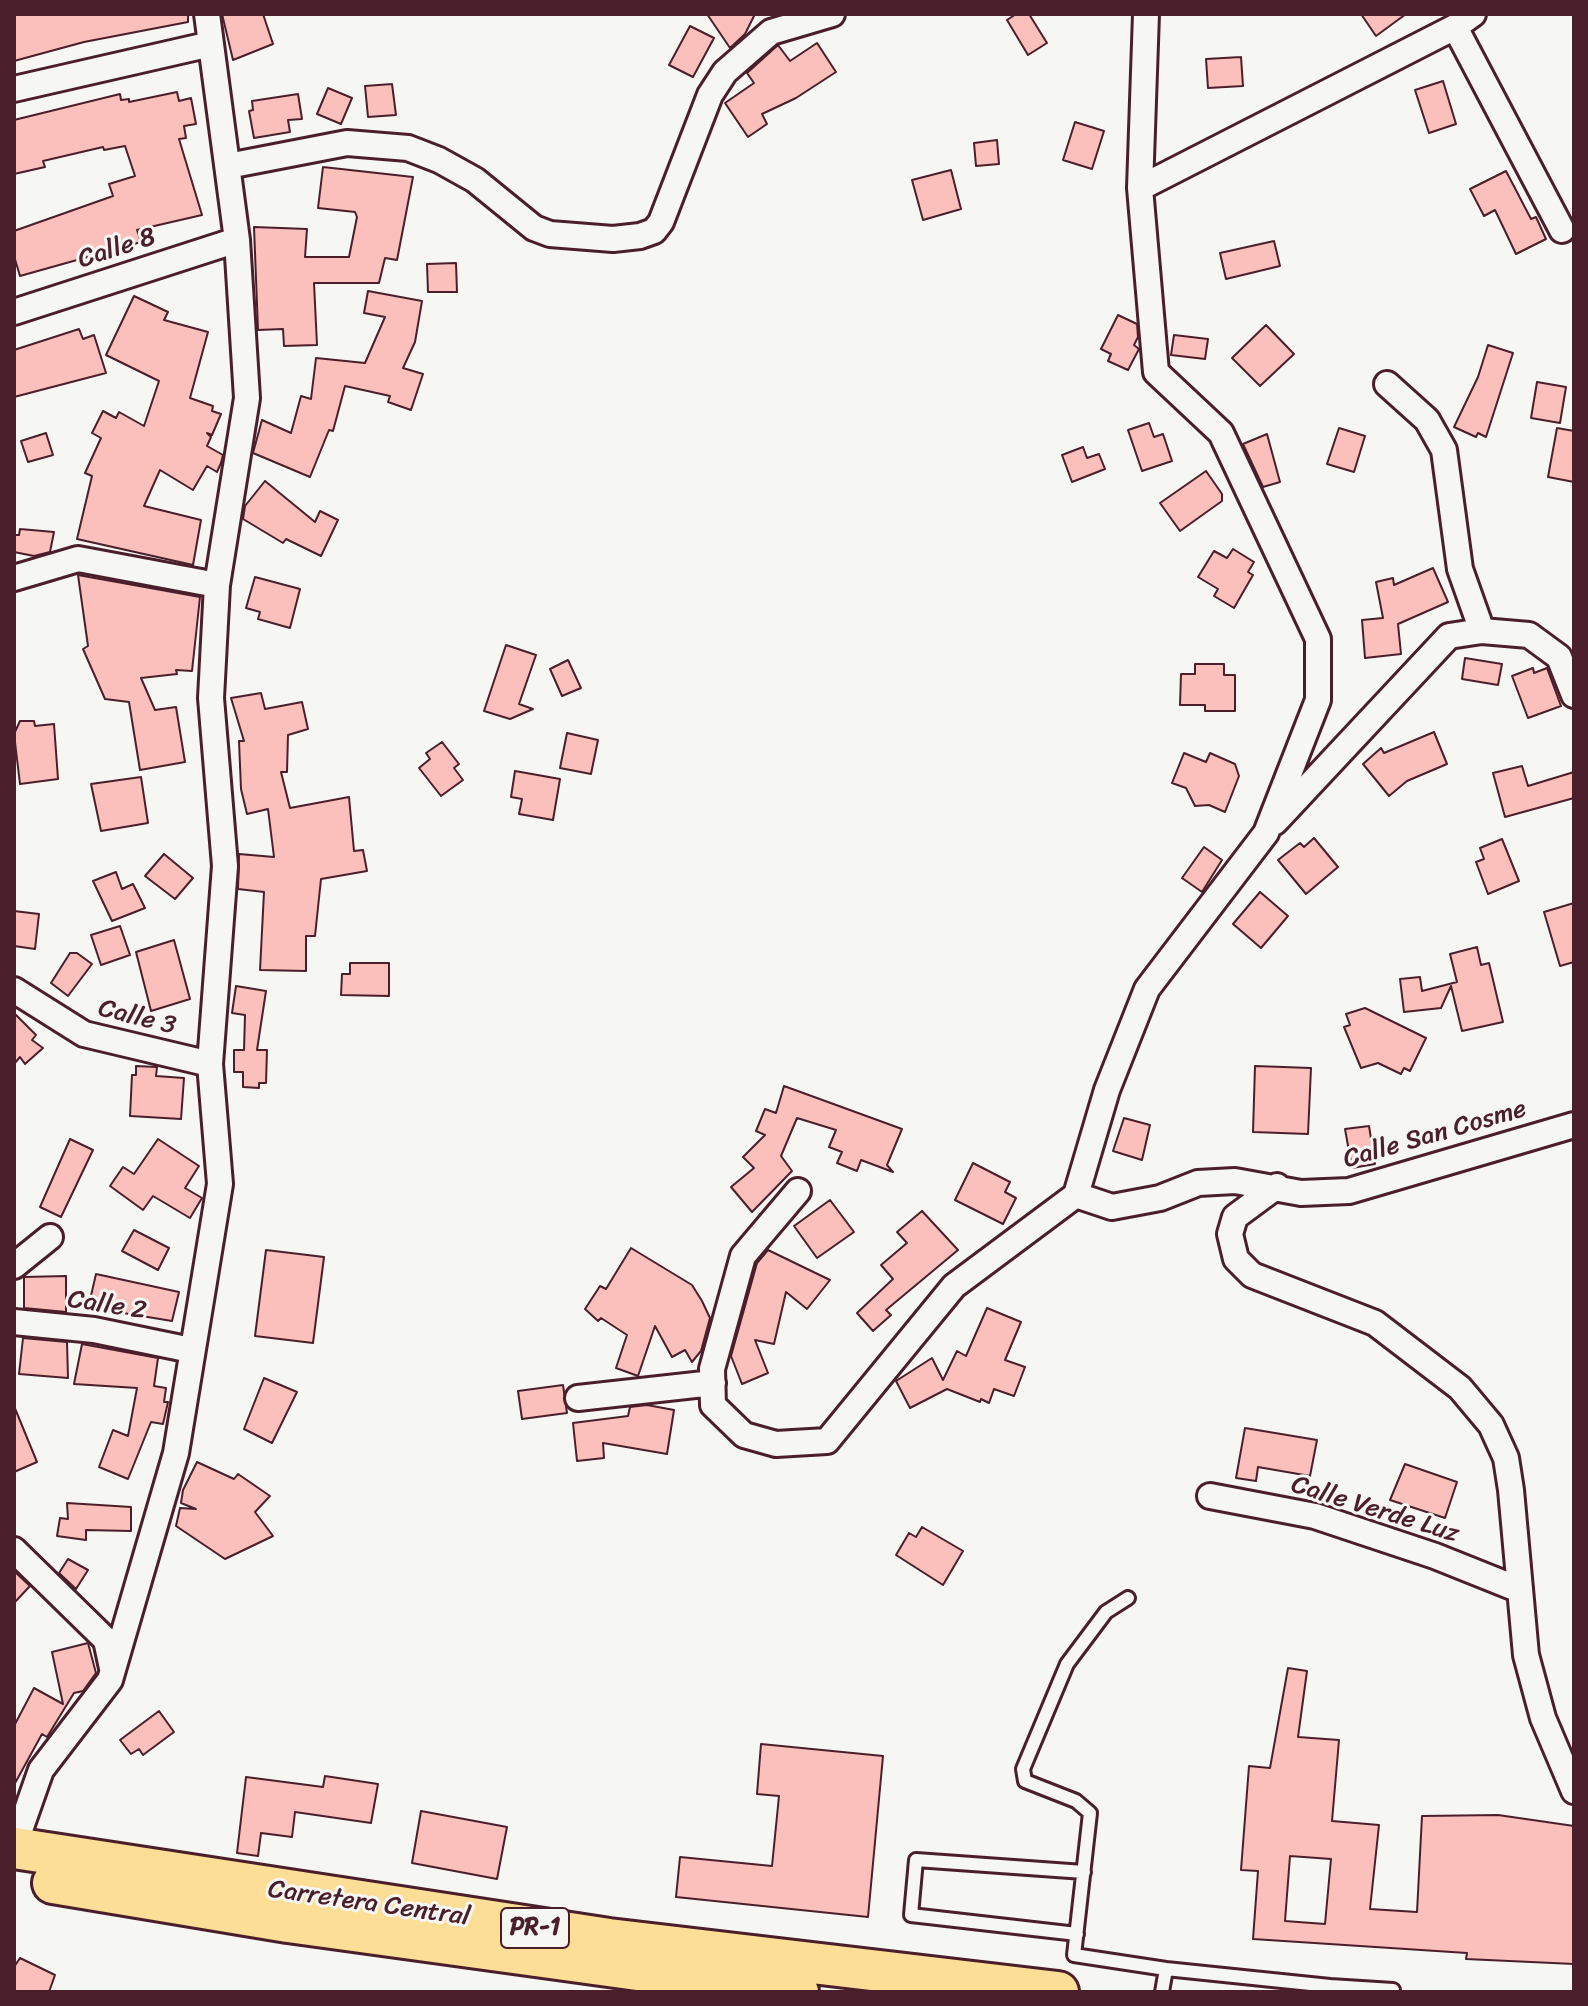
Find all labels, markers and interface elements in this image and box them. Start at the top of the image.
street label: Calle 8 [74,222,160,276]
street label: Calle 3 [95,993,179,1043]
street label: Calle San Cosme [1340,1094,1530,1176]
street label: Calle 2 [65,1284,149,1328]
street label: Calle Verde Luz [1287,1470,1463,1550]
street label: Carretera Central [266,1874,472,1934]
road number: PR-1 [501,1908,569,1948]

